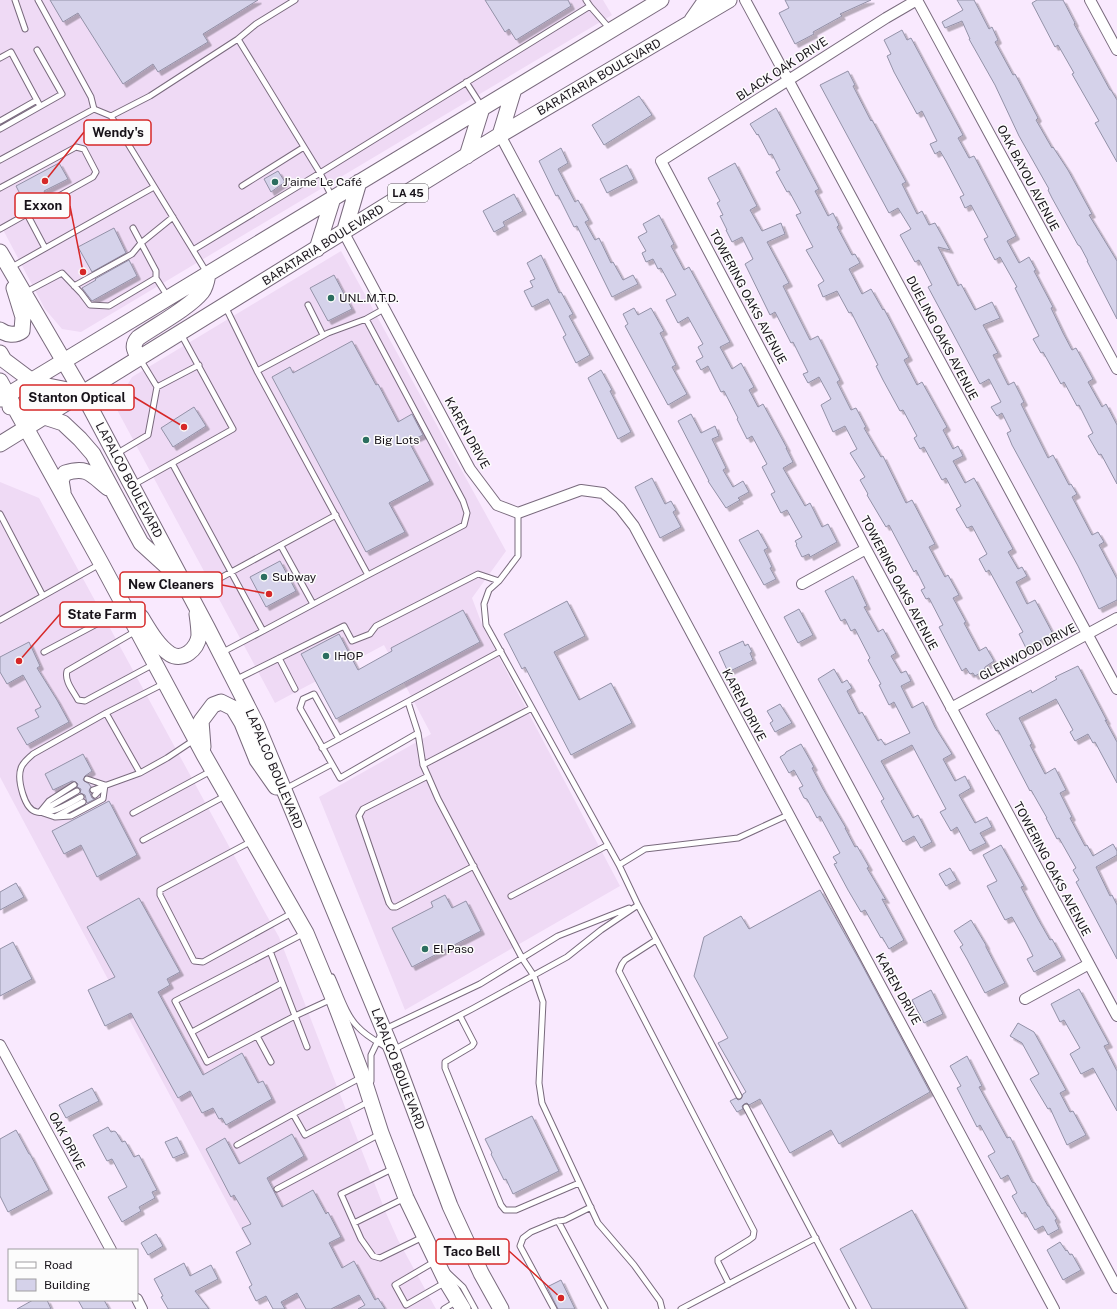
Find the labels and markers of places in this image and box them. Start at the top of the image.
callout: Wendy's [84,120,151,145]
place label: J'aime Le Café [283,175,362,189]
marker: J'aime Le Café [270,177,280,187]
callout: Exxon [15,193,70,218]
place label: UNL.M.T.D. [339,291,399,305]
marker: UNL.M.T.D. [326,293,336,303]
callout: Stanton Optical [20,385,134,410]
place label: Big Lots [374,433,419,447]
marker: Big Lots [361,435,371,445]
place label: Subway [272,570,317,584]
callout: New Cleaners [120,572,222,597]
marker: Subway [259,572,269,582]
callout: State Farm [60,602,145,627]
place label: IHOP [334,649,363,663]
marker: IHOP [321,651,331,661]
place label: El Paso [433,942,474,956]
marker: El Paso [420,944,430,954]
callout: Taco Bell [436,1239,509,1264]

